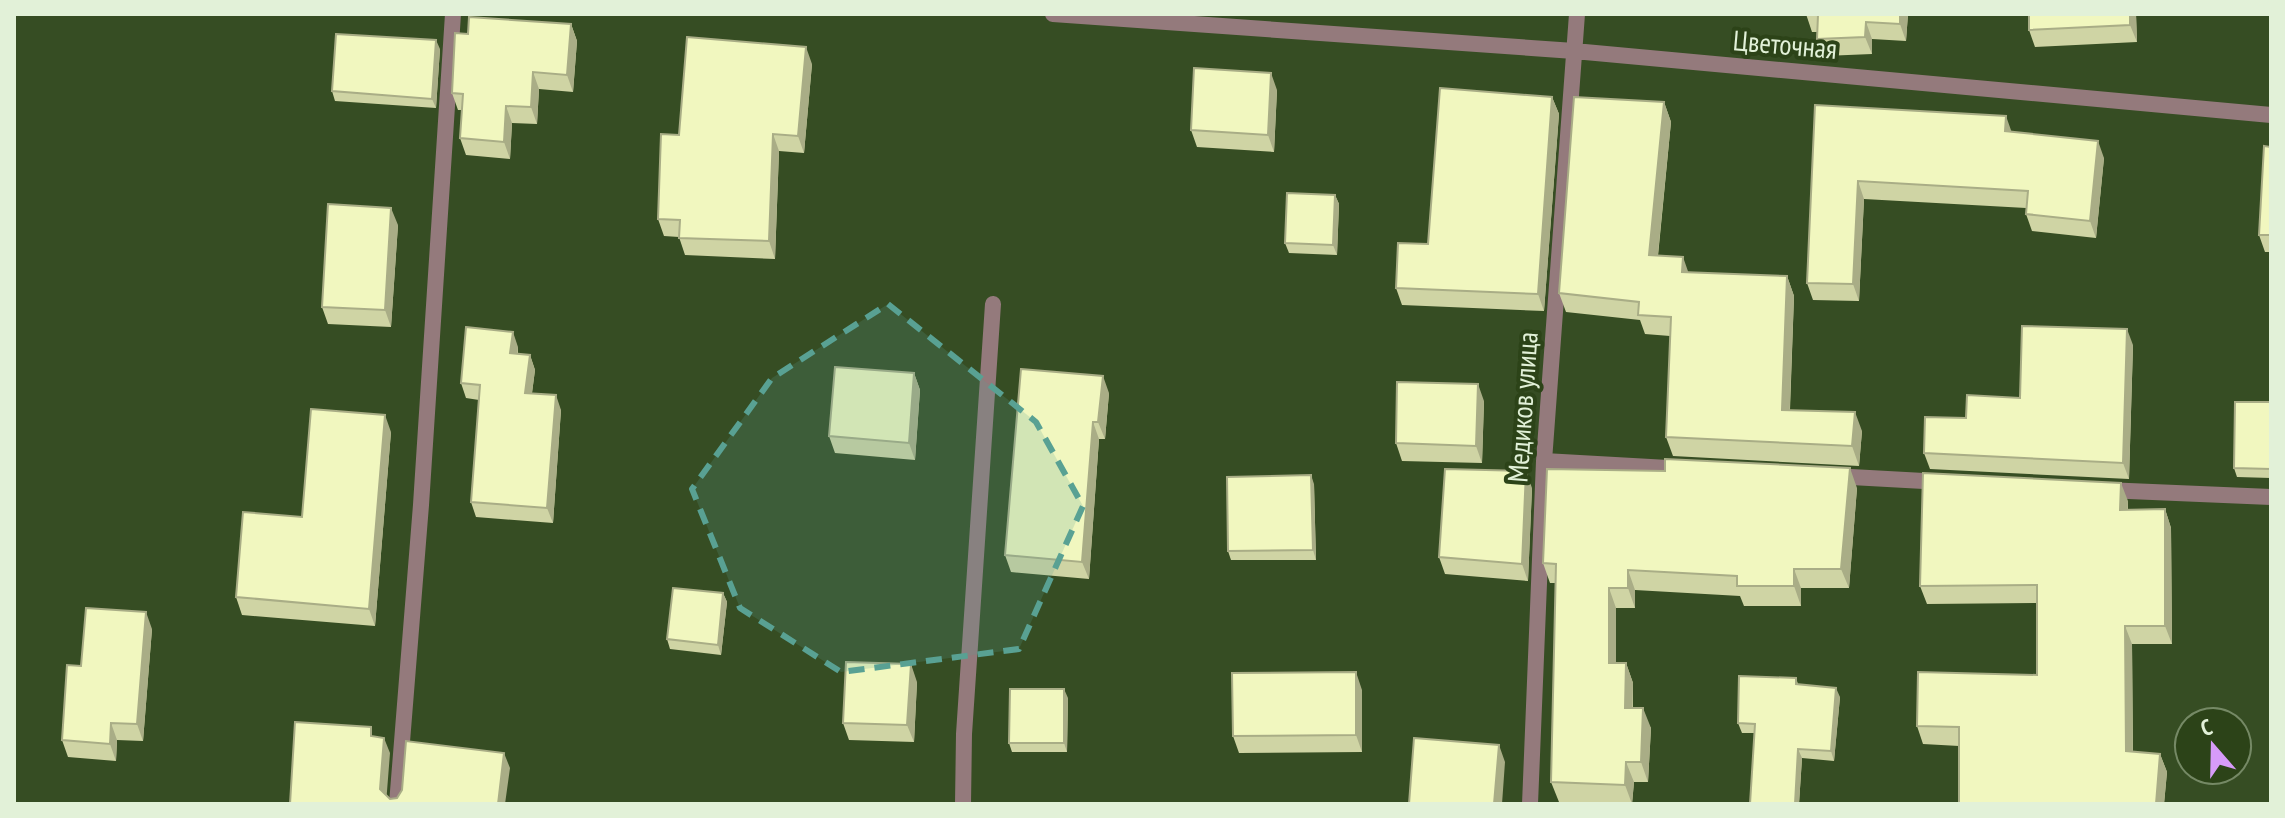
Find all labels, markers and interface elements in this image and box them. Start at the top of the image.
street label: Цветочная [1731,21,1839,67]
street label: Медиков улица [1498,331,1546,483]
north arrow [2173,706,2253,786]
text: С [2197,712,2216,742]

